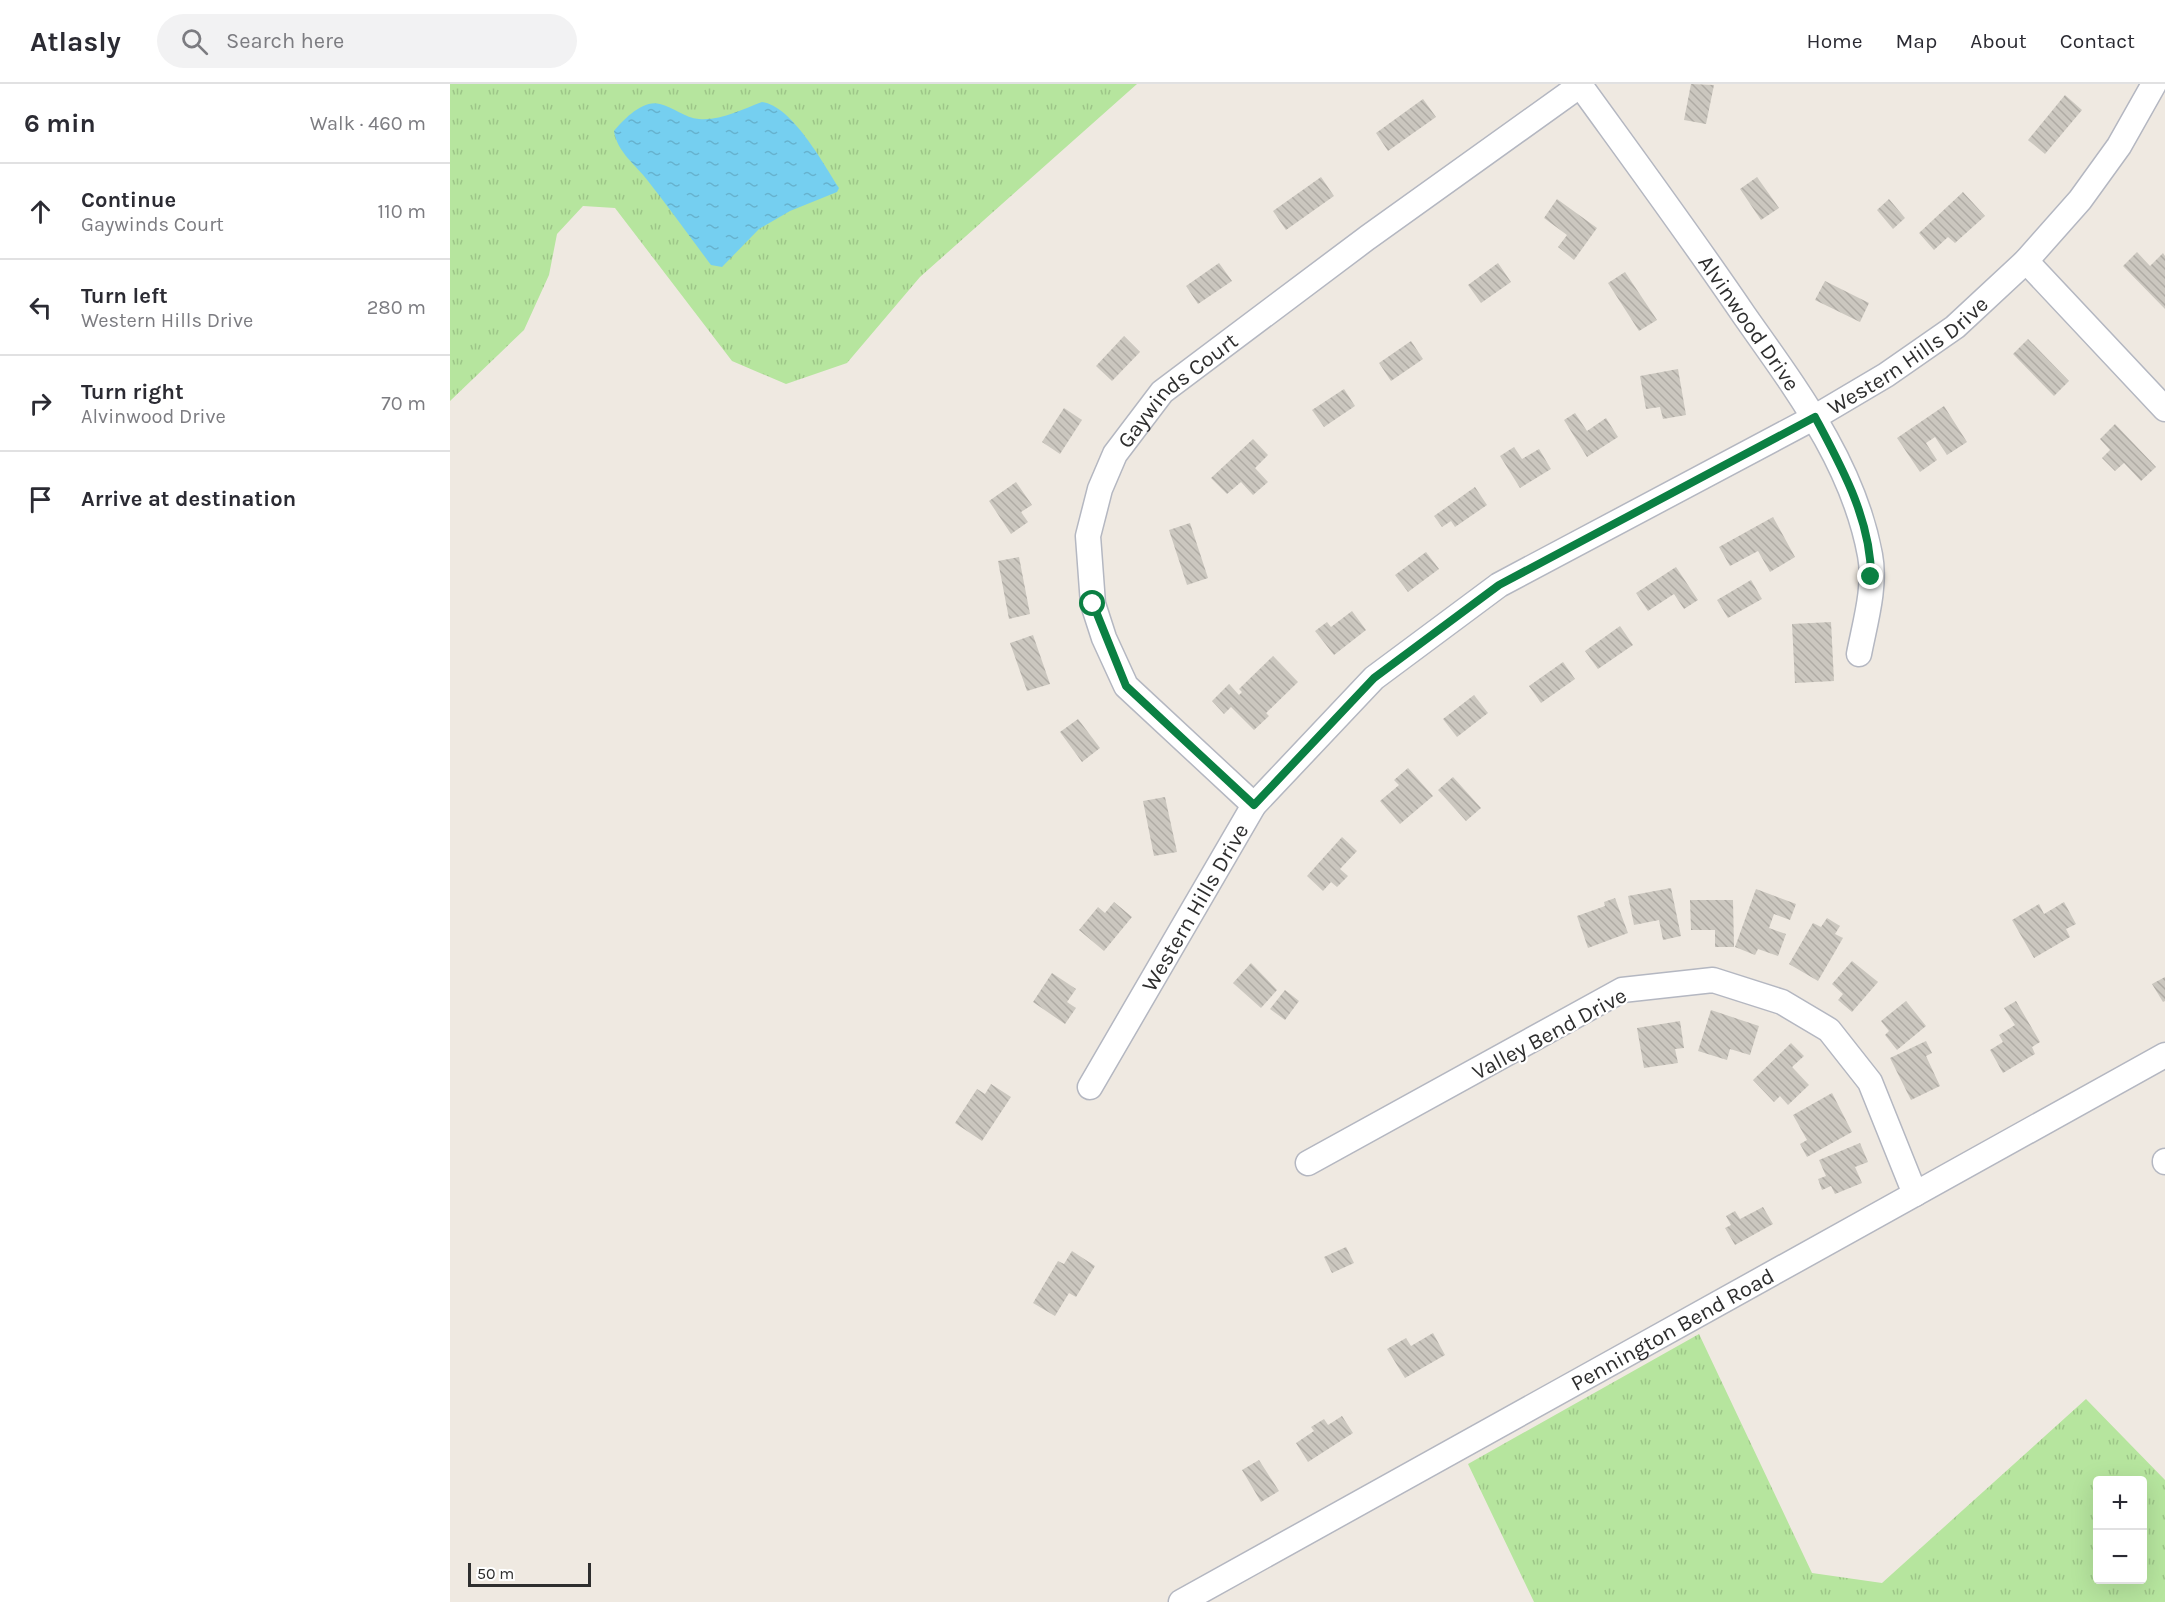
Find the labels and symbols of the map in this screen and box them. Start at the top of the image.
street label: Alvinwood Drive [1693,250,1805,396]
street label: Western Hills Drive [1823,291,1994,421]
street label: Gaywinds Court [1112,328,1243,453]
route end [1857,563,1883,589]
route start [1079,590,1105,616]
street label: Western Hills Drive [1136,819,1254,996]
street label: Valley Bend Drive [1468,982,1631,1085]
street label: Pennington Bend Road [1567,1263,1779,1397]
scale bar [468,1560,591,1588]

